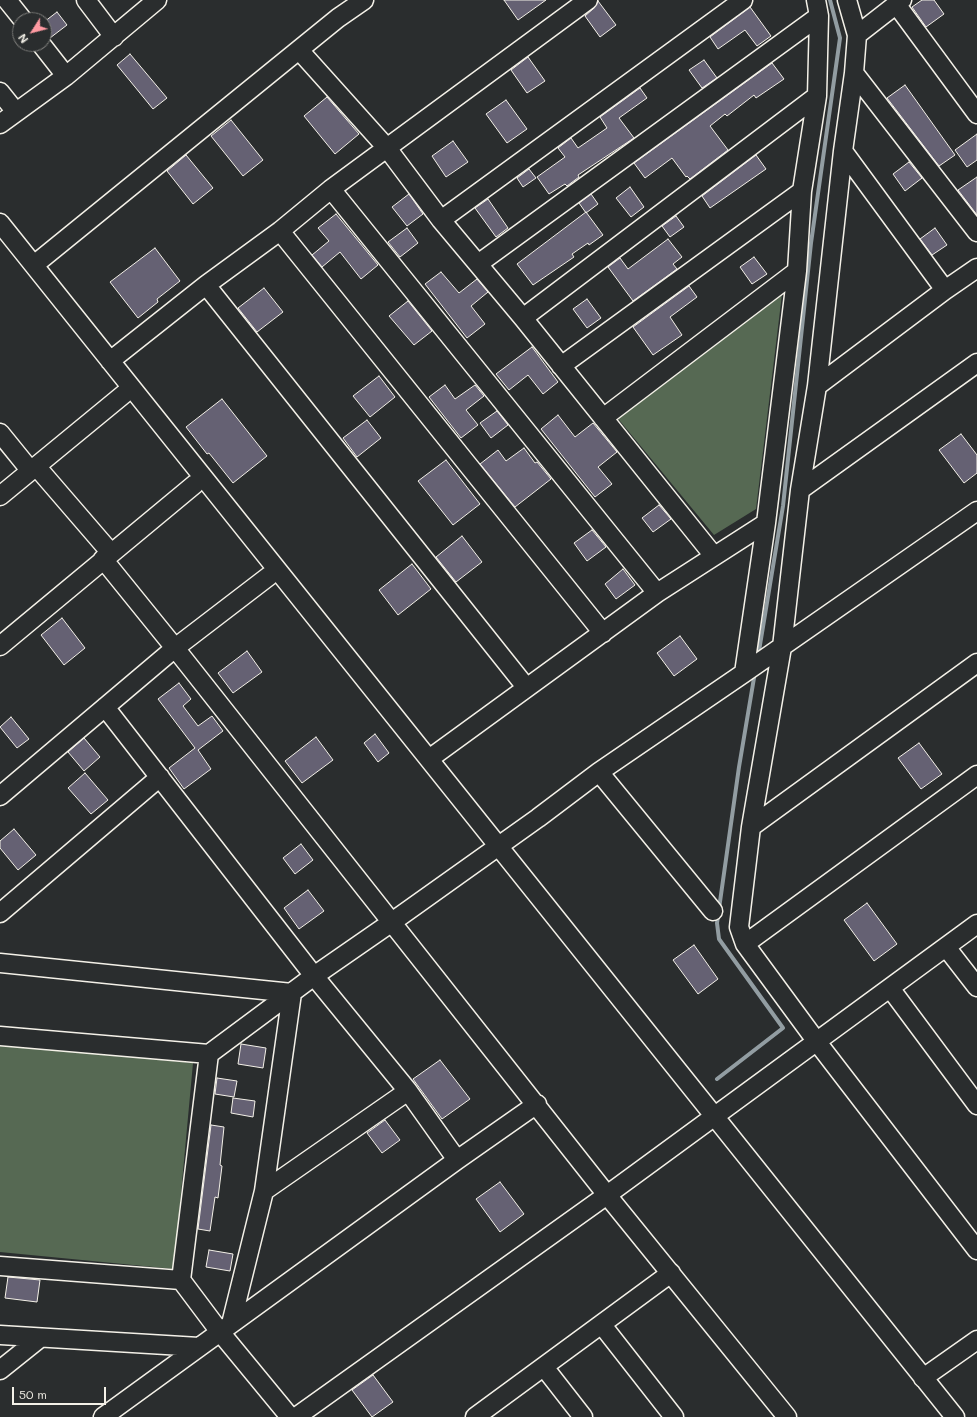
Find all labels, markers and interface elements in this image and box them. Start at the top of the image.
north arrow [12,12,52,52]
text: N [14,31,31,47]
scale bar [14,1379,108,1405]
text: 50 m [19,1386,47,1402]

